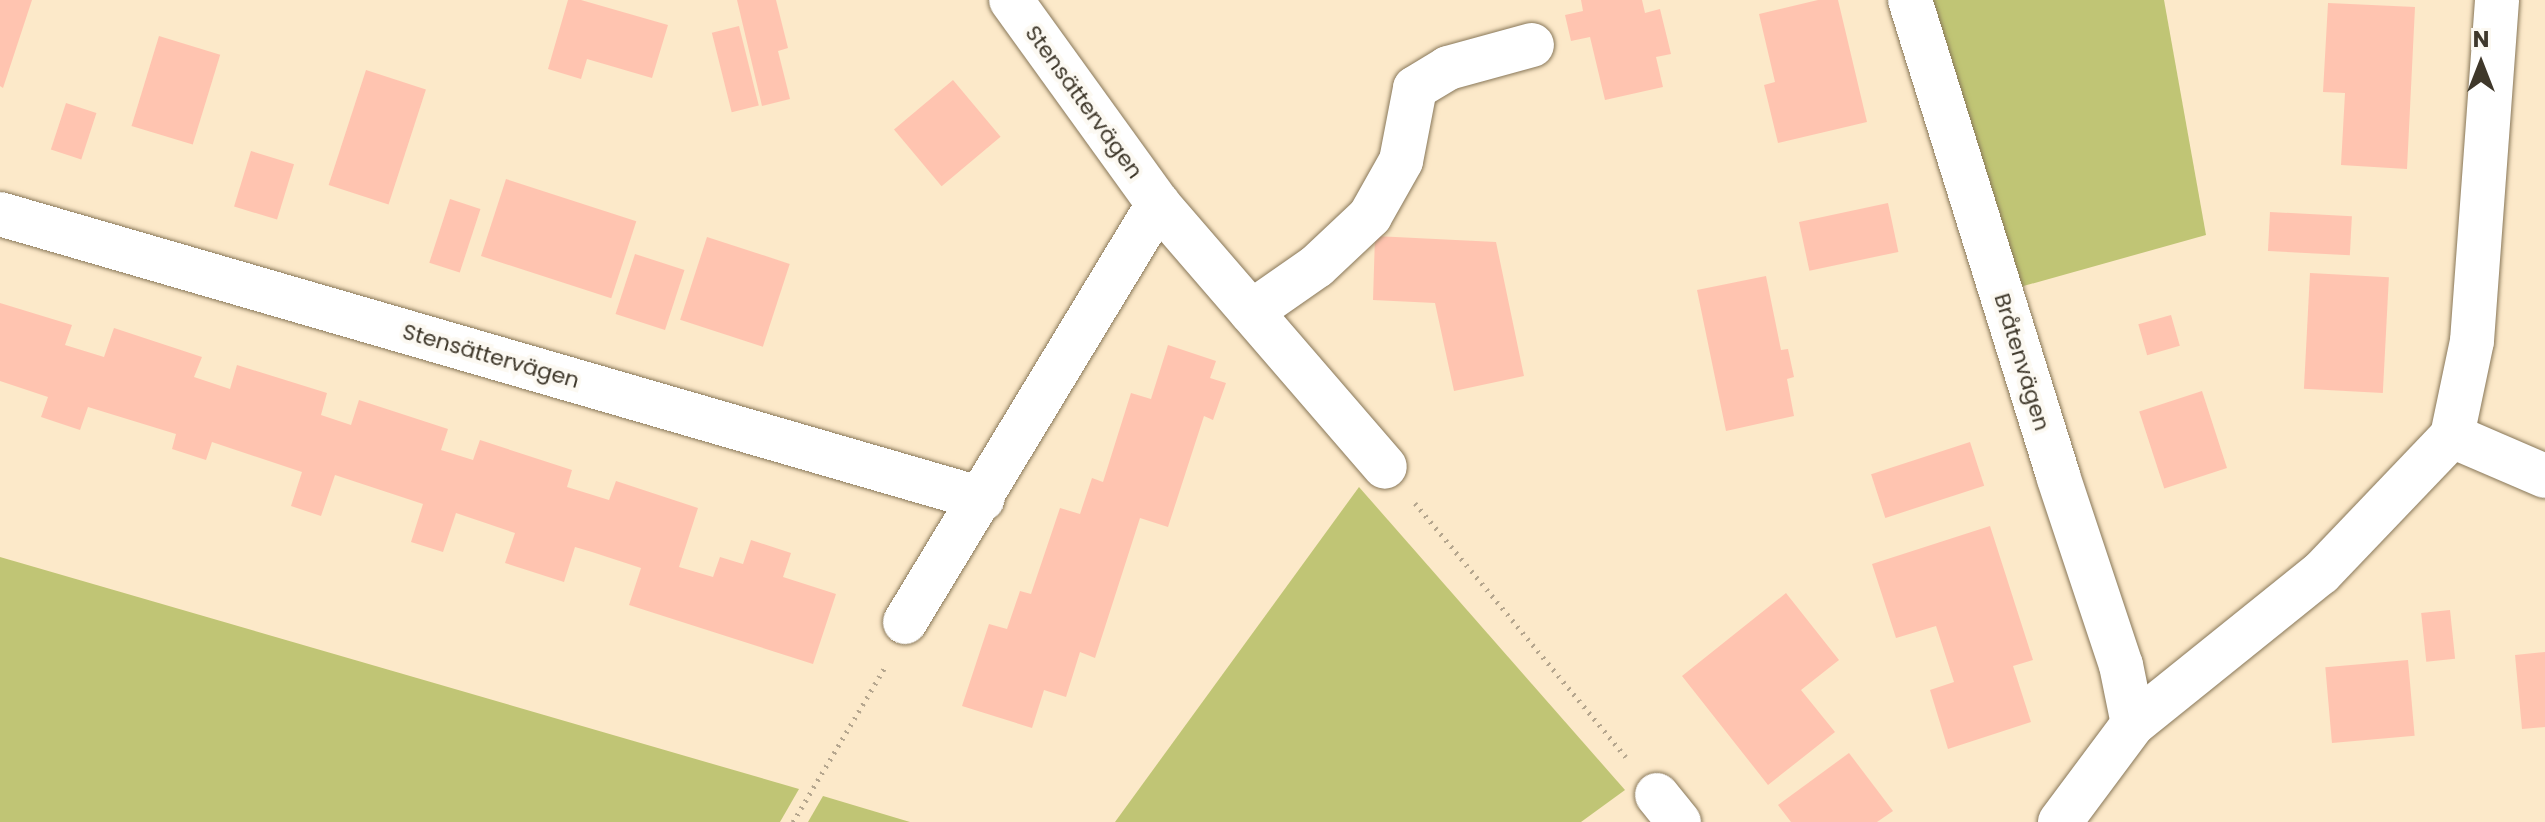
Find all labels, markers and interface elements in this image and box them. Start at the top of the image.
street label: Stensättervägen [1020,20,1148,184]
north arrow [2441,24,2521,104]
text: N [2473,24,2489,55]
street label: Bråtenvägen [1989,290,2055,434]
street label: Stensättervägen [400,318,582,394]

